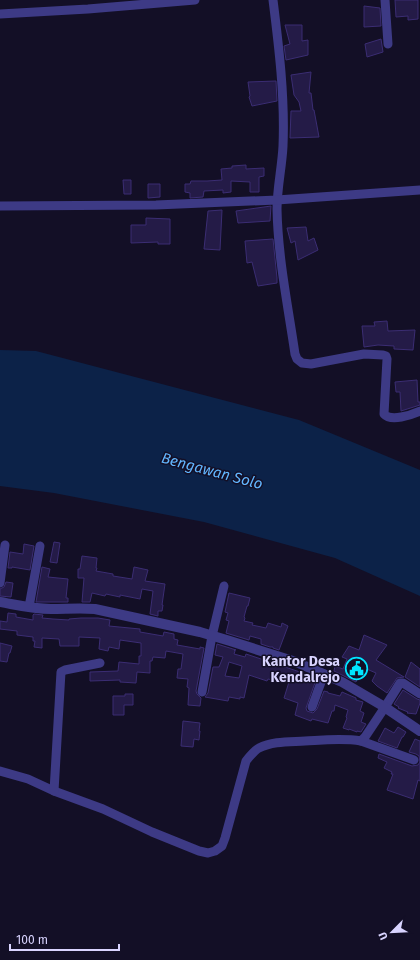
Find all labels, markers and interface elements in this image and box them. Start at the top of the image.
water label: Bengawan Solo [159,449,265,493]
place label: Kantor Desa Kendalrejo [262,653,340,686]
public building icon: Kantor Desa Kendalrejo [343,656,369,682]
north arrow [372,912,412,952]
scale bar [10,926,119,952]
text: U [376,930,391,942]
text: 100 m [16,933,48,947]

